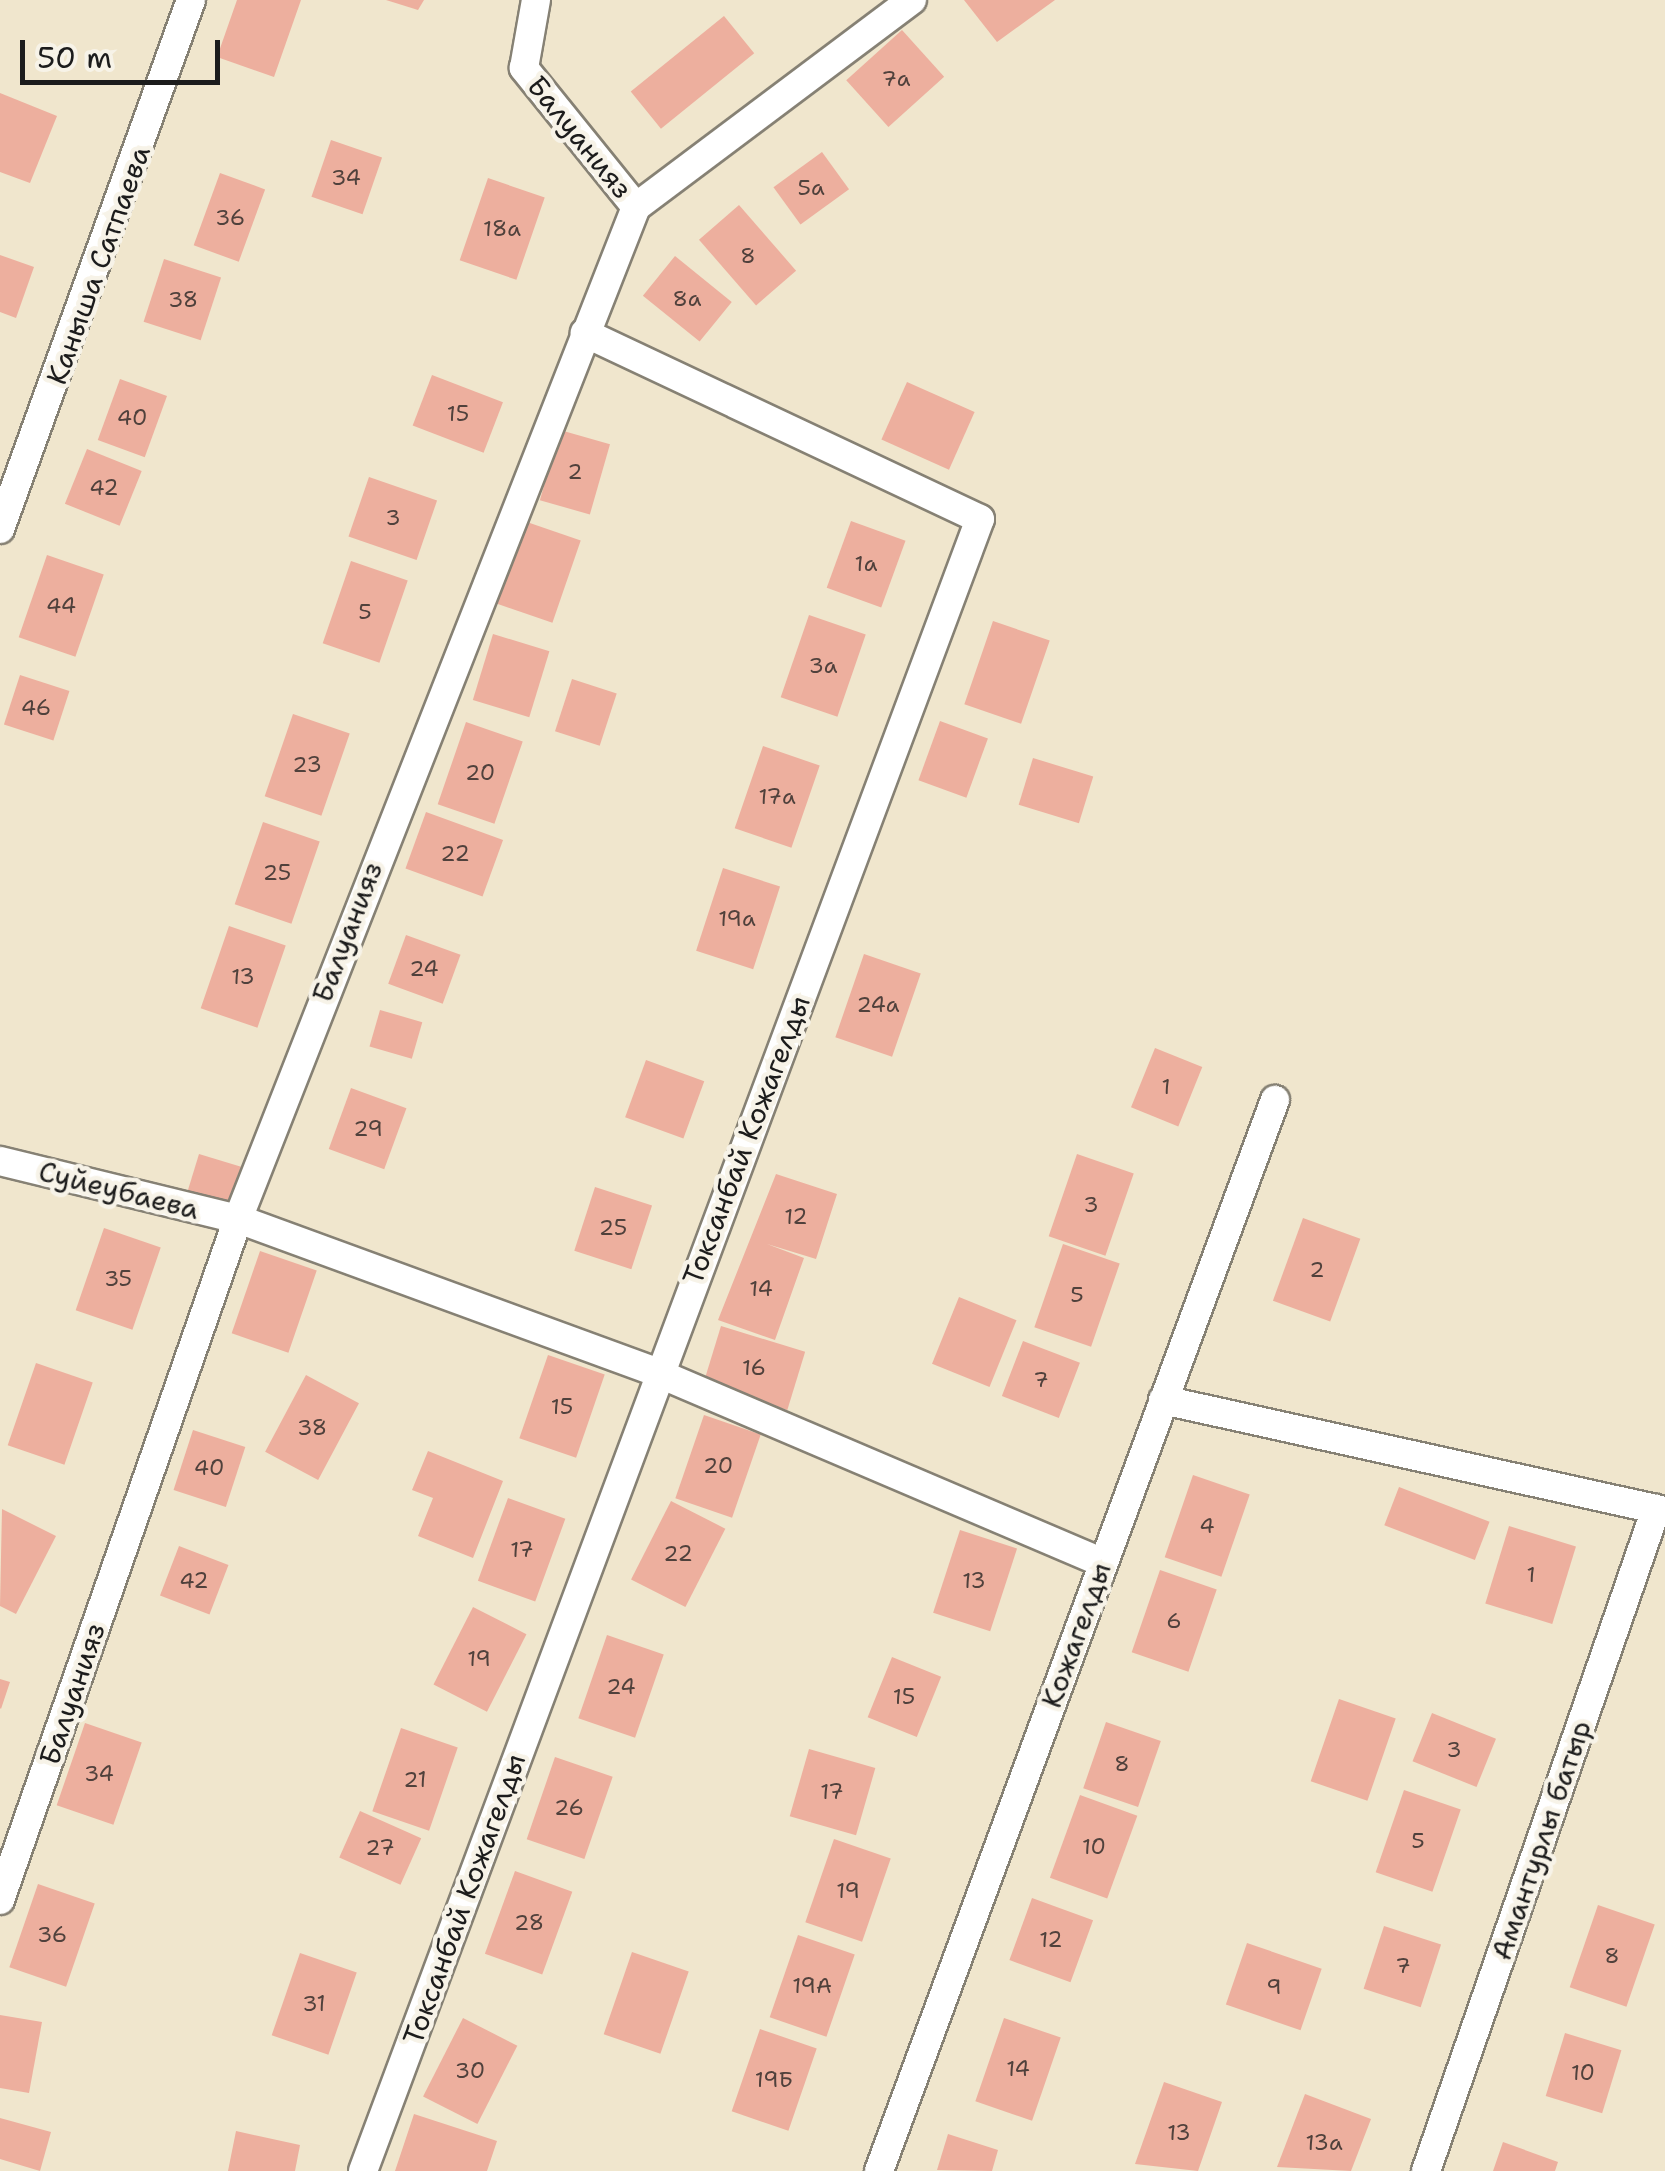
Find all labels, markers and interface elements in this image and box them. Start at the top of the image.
scale bar [25,20,225,82]
text: 50 m [37,37,112,78]
house number: 7а [881,66,911,92]
street label: Балуанияз [520,69,640,205]
street label: Каныша Сатпаева [39,141,157,389]
house number: 34 [331,165,361,191]
house number: 5а [797,175,825,201]
house number: 36 [215,205,245,231]
house number: 18а [483,216,521,242]
house number: 8 [740,243,756,269]
house number: 8а [672,286,702,312]
house number: 38 [168,287,198,313]
house number: 15 [447,401,469,427]
house number: 40 [117,405,147,431]
house number: 2 [567,459,583,485]
house number: 42 [89,475,119,501]
house number: 3 [385,505,401,531]
house number: 1а [855,551,877,577]
house number: 44 [46,593,76,619]
house number: 5 [358,599,372,625]
house number: 3а [808,653,838,679]
house number: 46 [21,695,51,721]
house number: 23 [292,752,322,778]
house number: 20 [465,760,495,786]
house number: 17а [758,784,796,810]
house number: 22 [440,841,470,867]
street label: Балуанияз [305,857,389,1007]
house number: 25 [263,860,291,886]
house number: 19а [718,906,756,932]
house number: 24 [409,956,439,982]
house number: 13 [231,964,255,990]
street label: Токсанбай Кожагелды [675,991,817,1289]
house number: 24а [856,992,900,1018]
house number: 1 [1161,1074,1171,1100]
house number: 29 [353,1116,383,1142]
street label: Суйеубаева [35,1154,203,1226]
house number: 3 [1083,1192,1099,1218]
house number: 12 [784,1204,808,1230]
house number: 25 [599,1215,627,1241]
house number: 2 [1309,1257,1325,1283]
house number: 35 [104,1266,132,1292]
house number: 14 [749,1276,773,1302]
house number: 5 [1070,1282,1084,1308]
house number: 16 [742,1355,766,1381]
house number: 7 [1033,1367,1049,1393]
house number: 15 [551,1394,573,1420]
house number: 38 [297,1415,327,1441]
house number: 20 [703,1453,733,1479]
house number: 40 [194,1455,224,1481]
house number: 4 [1199,1513,1215,1539]
house number: 17 [510,1537,534,1563]
house number: 22 [663,1541,693,1567]
street label: Кожагелды [1034,1558,1118,1712]
house number: 1 [1526,1562,1536,1588]
house number: 42 [179,1568,209,1594]
house number: 13 [962,1568,986,1594]
house number: 6 [1166,1608,1182,1634]
street label: Балуанияз [32,1619,112,1769]
house number: 19 [467,1646,491,1672]
house number: 24 [606,1674,636,1700]
house number: 15 [893,1684,915,1710]
street label: Амантурлы батыр [1484,1716,1598,1964]
house number: 3 [1446,1737,1462,1763]
street label: Токсанбай Кожагелды [396,1749,532,2049]
house number: 8 [1114,1751,1130,1777]
house number: 34 [84,1761,114,1787]
house number: 21 [403,1767,427,1793]
house number: 17 [820,1779,844,1805]
house number: 26 [554,1795,584,1821]
house number: 5 [1411,1828,1425,1854]
house number: 10 [1082,1834,1106,1860]
house number: 27 [365,1835,395,1861]
house number: 19 [836,1878,860,1904]
house number: 28 [514,1910,544,1936]
house number: 36 [37,1922,67,1948]
house number: 12 [1039,1927,1063,1953]
house number: 8 [1604,1943,1620,1969]
house number: 7 [1395,1953,1411,1979]
house number: 19А [792,1973,832,1999]
house number: 9 [1266,1974,1282,2000]
house number: 31 [302,1991,326,2017]
house number: 14 [1006,2056,1030,2082]
house number: 30 [455,2058,485,2084]
house number: 10 [1571,2060,1595,2086]
house number: 19Б [755,2067,793,2093]
house number: 13 [1167,2120,1191,2146]
house number: 13а [1305,2130,1343,2156]

